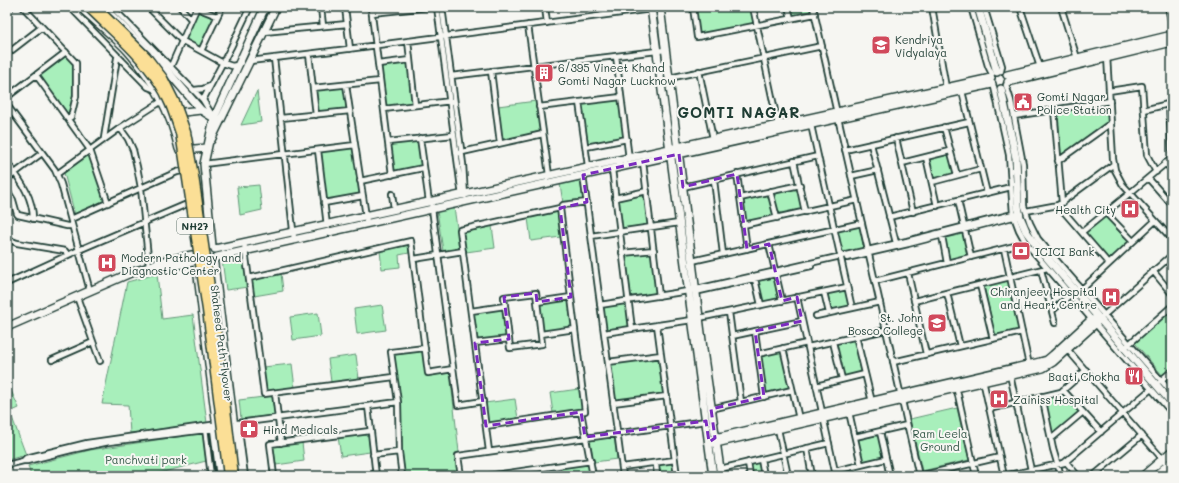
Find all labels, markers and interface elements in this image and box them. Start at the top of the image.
place label: Kendriya Vidyalaya [895,32,947,60]
school or university icon: Kendriya Vidyalaya [870,34,892,56]
place label: 6/395 Vineet Khand Gomti Nagar Lucknow [558,60,676,88]
building icon: 6/395 Vineet Khand Gomti Nagar Lucknow [533,62,555,84]
place label: Gomti Nagar Police Station [1037,89,1112,117]
public building icon: Gomti Nagar Police Station [1012,91,1034,113]
district label: GOMTI NAGAR [677,102,801,122]
hospital icon: Health City [1119,198,1141,220]
place label: Health City [1055,202,1116,217]
road number: NH27 [177,218,213,234]
bank icon: ICICI Bank [1010,240,1032,262]
place label: ICICI Bank [1035,244,1094,259]
place label: Modern Pathology and Diagnostic Center [121,250,241,278]
hospital icon: Modern Pathology and Diagnostic Center [96,252,118,274]
street label: Shaheed Path Flyover [207,284,237,402]
place label: Chiranjeev Hospital and Heart Centre [990,284,1097,312]
hospital icon: Chiranjeev Hospital and Heart Centre [1100,286,1122,308]
place label: St. John Bosco College [848,310,923,338]
school or university icon: St. John Bosco College [926,312,948,334]
restaurant icon: Baati Chokha [1123,365,1145,387]
place label: Baati Chokha [1048,369,1120,384]
hospital icon: Zainiss Hospital [988,388,1010,410]
place label: Zainiss Hospital [1013,392,1099,407]
pharmacy icon: Hind Medicals [238,418,260,440]
place label: Hind Medicals [263,422,338,437]
park label: Ram Leela Ground [912,426,968,454]
park label: Panchvati park [105,452,187,467]

